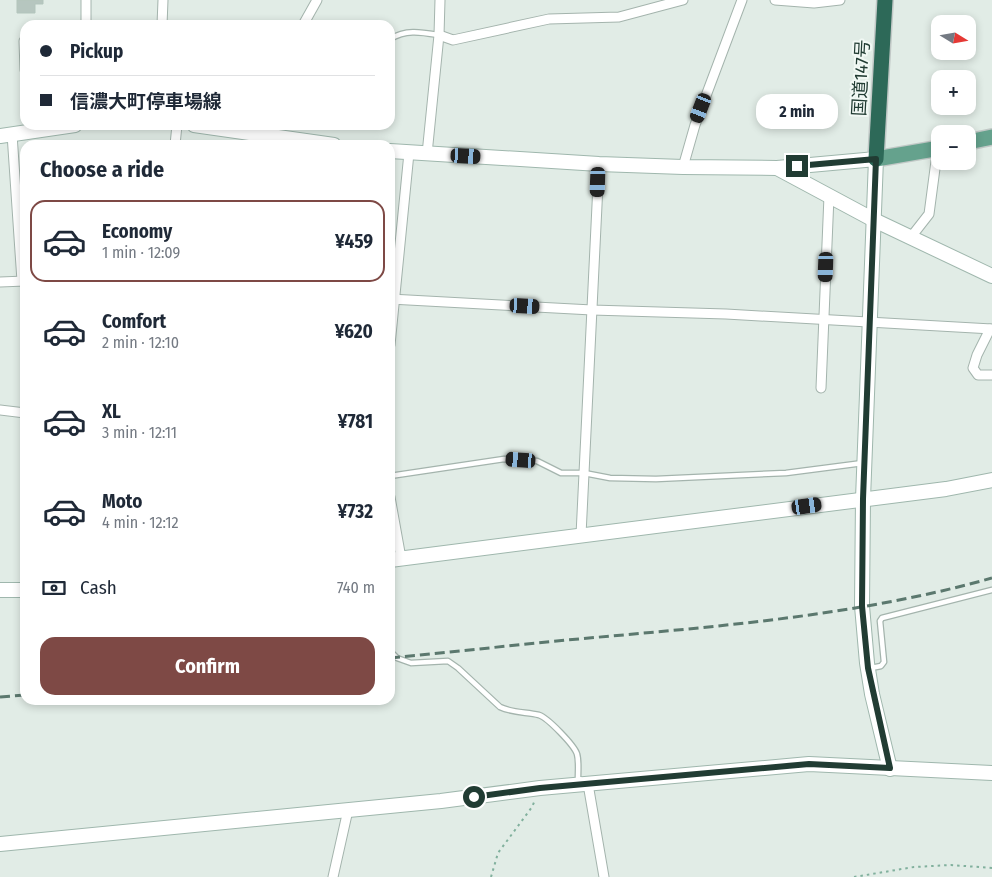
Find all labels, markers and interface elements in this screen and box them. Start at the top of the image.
north arrow [931,15,976,60]
map controls [931,15,976,170]
street label: 国道147号 [848,39,874,117]
text: Pickup [70,40,123,63]
button: + [931,70,976,115]
text: 信濃大町停車場線 [70,90,222,113]
car [688,91,713,125]
callout: 2 min [756,94,838,128]
text: 2 min [779,102,815,121]
button: − [931,125,976,170]
car [450,148,481,164]
route end [786,155,808,177]
text: Choose a ride [40,156,164,183]
car [589,167,606,197]
icon: car [42,219,87,264]
text: Economy [102,220,172,243]
text: ¥459 [335,230,373,253]
text: 1 min · 12:09 [102,243,180,262]
car [817,252,834,282]
car [509,298,540,314]
icon: car [42,309,87,354]
text: Comfort [102,310,166,333]
text: ¥620 [335,320,373,343]
text: 2 min · 12:10 [102,333,179,352]
icon: car [42,399,87,444]
text: XL [102,400,121,423]
text: ¥781 [338,410,373,433]
text: 3 min · 12:11 [102,423,177,442]
car [505,451,536,469]
icon: car [42,489,87,534]
text: Moto [102,490,142,513]
car [791,496,822,516]
text: ¥732 [337,500,373,523]
text: 4 min · 12:12 [102,513,179,532]
icon: cash [40,574,68,602]
text: Cash [80,576,117,599]
text: 740 m [337,578,375,597]
button: Confirm [40,637,375,695]
route start [463,786,485,808]

